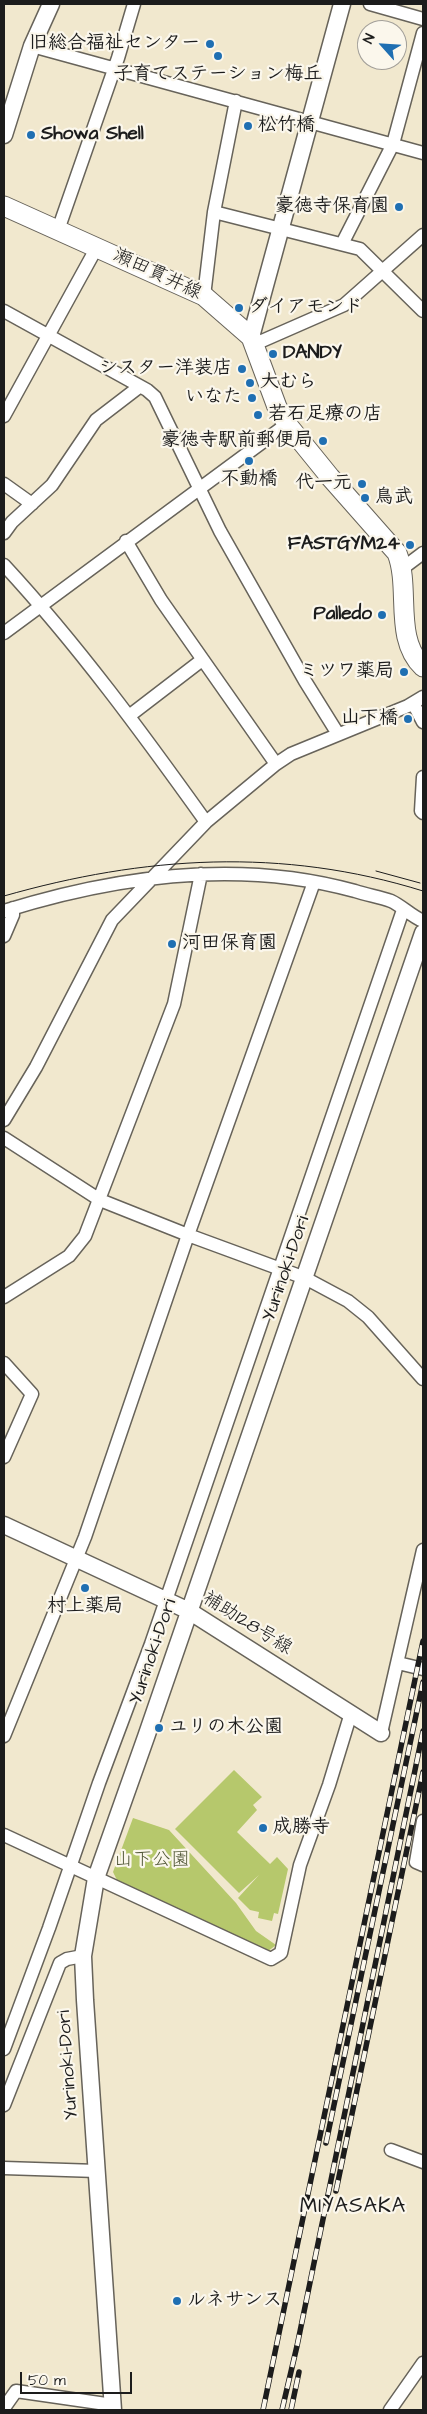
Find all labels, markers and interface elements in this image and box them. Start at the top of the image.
north arrow [357,20,407,70]
text: N [359,31,380,47]
place label: 旧総合福祉センター [29,33,200,55]
marker: 旧総合福祉センター [204,38,216,50]
marker: 子育てステーション梅丘 [212,50,224,62]
place label: 子育てステーション梅丘 [114,64,322,86]
place label: 松竹橋 [258,115,315,137]
marker: 松竹橋 [242,120,254,132]
place label: Showa Shell [41,124,144,146]
marker: Showa Shell [25,129,37,141]
place label: 豪徳寺保育園 [275,196,389,218]
marker: 豪徳寺保育園 [393,201,405,213]
street label: 瀬田貫井線 [109,245,205,305]
place label: ダイアモンド [249,297,363,319]
marker: ダイアモンド [233,302,245,314]
place label: DANDY [283,343,342,365]
marker: DANDY [267,348,279,360]
place label: シスター洋装店 [99,358,232,380]
marker: シスター洋装店 [236,363,248,375]
place label: 大むら [260,372,317,394]
marker: 大むら [244,377,256,389]
place label: いなた [185,387,242,409]
marker: いなた [246,392,258,404]
place label: 若石足療の店 [268,404,382,426]
marker: 若石足療の店 [252,409,264,421]
place label: 豪徳寺駅前郵便局 [161,430,313,452]
marker: 豪徳寺駅前郵便局 [317,435,329,447]
marker: 不動橋 [243,455,255,467]
place label: 不動橋 [221,469,277,491]
place label: 代一元 [295,473,352,495]
marker: 代一元 [356,478,368,490]
place label: 鳥武 [375,487,413,509]
marker: 鳥武 [359,492,371,504]
place label: FASTGYM24 [288,534,400,556]
marker: FASTGYM24 [404,539,416,551]
place label: Palledo [314,604,372,626]
marker: Palledo [376,609,388,621]
place label: ミツワ薬局 [299,661,394,683]
marker: ミツワ薬局 [398,666,410,678]
place label: 山下橋 [341,708,398,730]
marker: 山下橋 [402,713,414,725]
place label: 河田保育園 [182,933,277,955]
marker: 河田保育園 [166,938,178,950]
street label: Yurinoki-Dori [258,1213,316,1325]
marker: 村上薬局 [79,1582,91,1594]
street label: 補助128号線 [198,1587,296,1661]
place label: 村上薬局 [47,1596,123,1618]
street label: Yurinoki-Dori [125,1596,183,1708]
place label: ユリの木公園 [169,1717,283,1739]
marker: ユリの木公園 [153,1722,165,1734]
place label: 成勝寺 [273,1817,330,1839]
marker: 成勝寺 [257,1822,269,1834]
park label: 山下公園 [114,1850,190,1872]
street label: Yurinoki-Dori [54,2009,84,2121]
district label: MIYASAKA [299,2195,407,2221]
place label: ルネサンス [187,2290,282,2312]
marker: ルネサンス [171,2295,183,2307]
scale bar [22,2362,135,2394]
text: 50 m [28,2370,66,2391]

